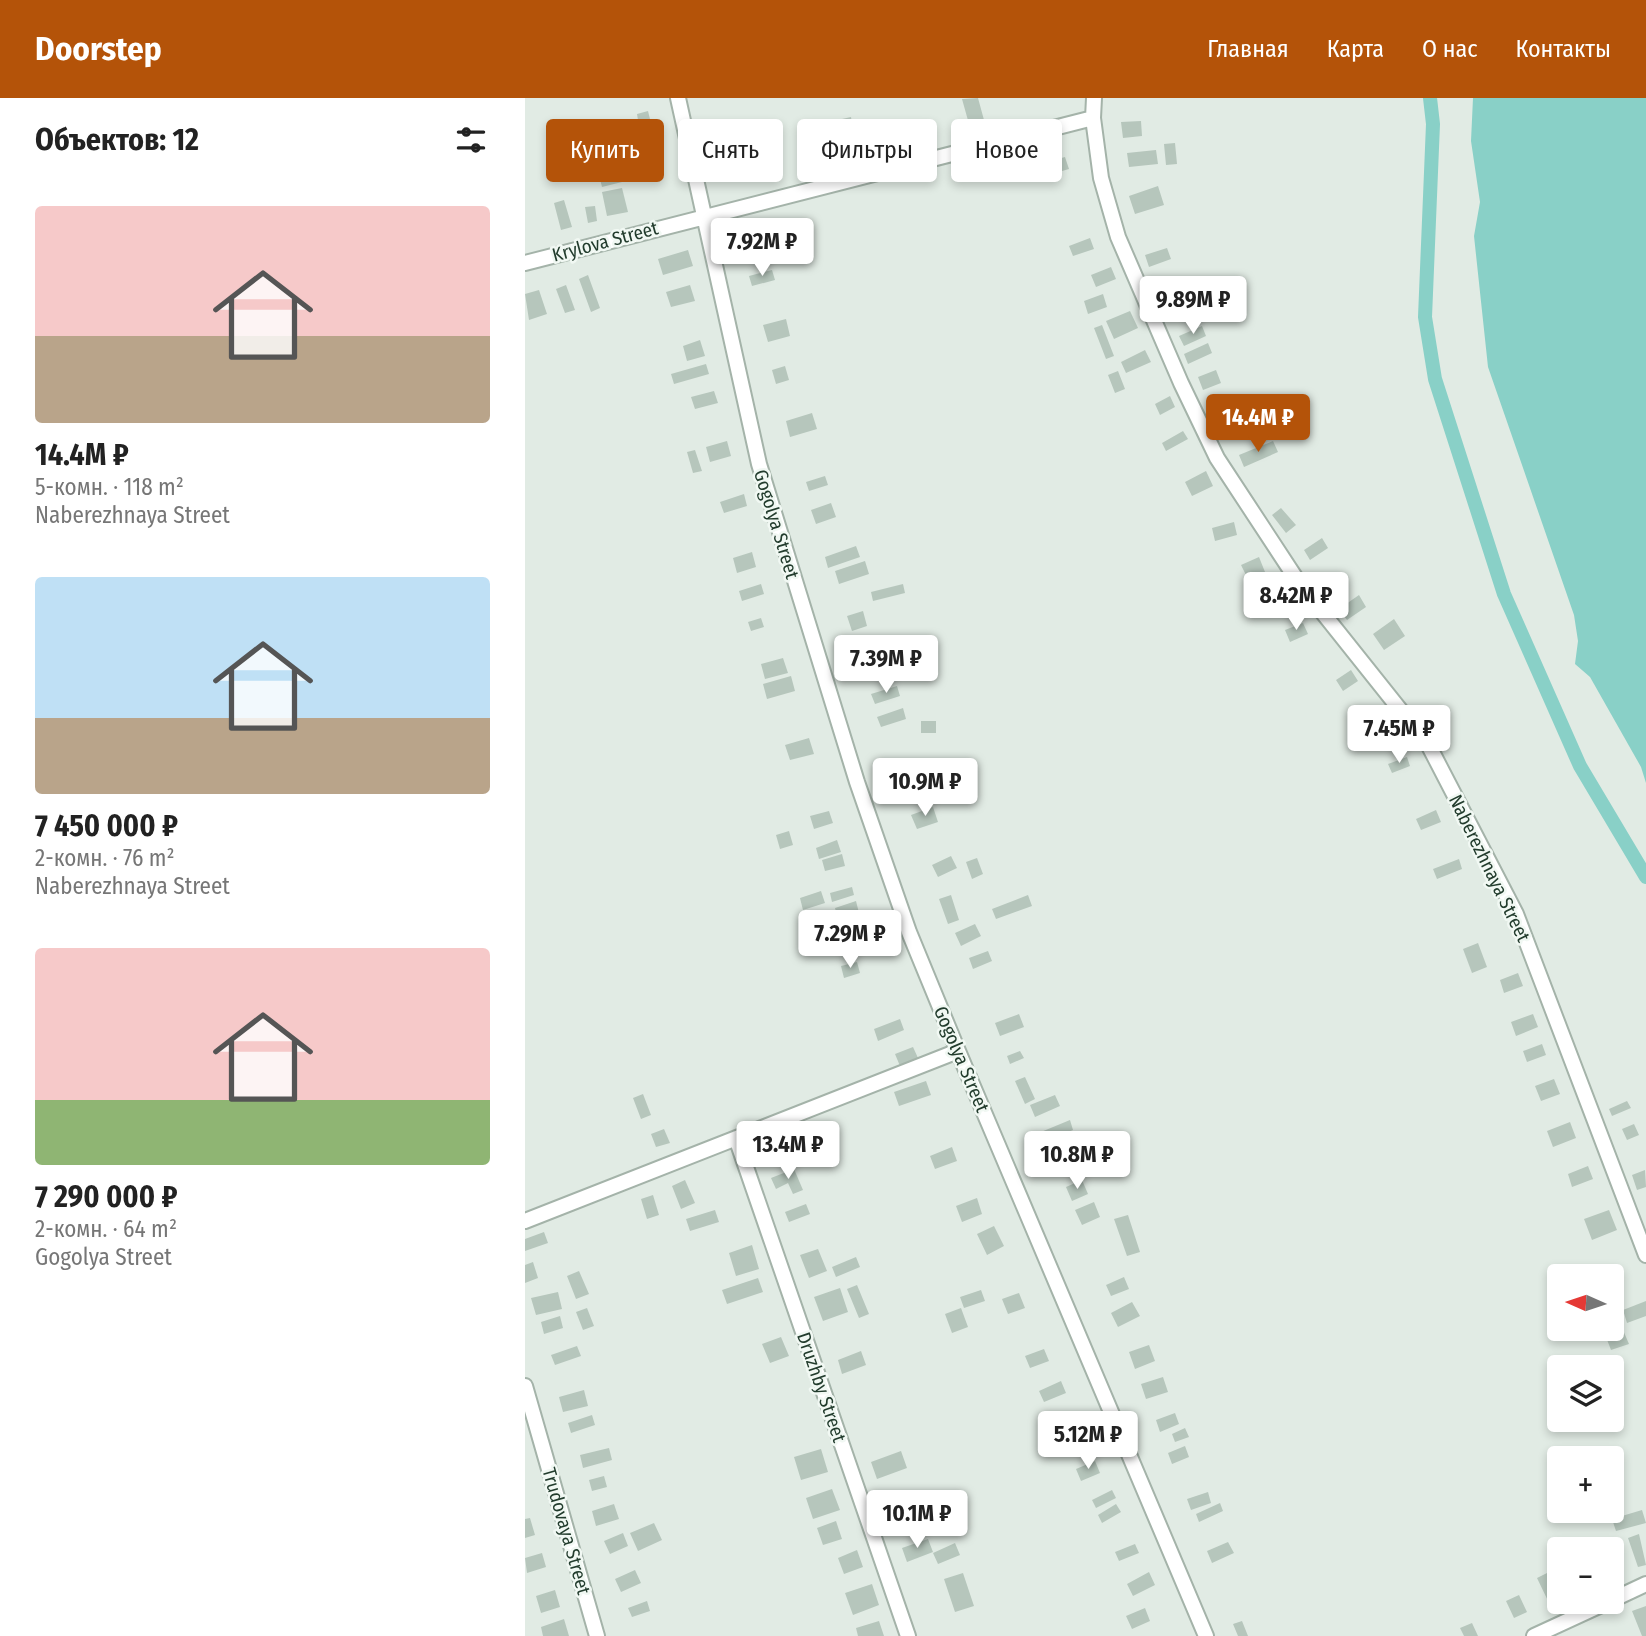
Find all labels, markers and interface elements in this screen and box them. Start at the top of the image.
text: Doorstep [35,29,162,69]
text: Главная [1207,35,1289,63]
text: Карта [1327,35,1384,63]
text: О нас [1422,35,1477,63]
text: Контакты [1515,35,1611,63]
chip: Купить [546,119,664,182]
chip: Снять [678,119,783,182]
chip: Фильтры [797,119,937,182]
chip: Новое [951,119,1062,182]
icon: filters [452,121,490,159]
text: Объектов: 12 [35,122,199,158]
street label: Krylova Street [550,216,661,267]
pin: 7.92M ₽ [697,218,827,278]
text: 7.92M ₽ [727,227,797,255]
icon: home [200,252,326,378]
pin: 9.89M ₽ [1128,276,1258,336]
text: 9.89M ₽ [1156,285,1230,313]
pin: 14.4M ₽ [1193,394,1323,454]
text: 14.4M ₽ [1222,403,1294,431]
text: 14.4M ₽ [35,437,129,473]
street label: Gogolya Street [749,467,804,582]
text: 5-комн. · 118 m² [35,473,184,501]
text: Naberezhnaya Street [35,501,230,529]
pin: 8.42M ₽ [1231,573,1361,632]
text: 8.42M ₽ [1260,581,1332,609]
icon: home [200,623,326,749]
pin: 7.39M ₽ [821,636,951,695]
text: 7.39M ₽ [850,644,922,672]
pin: 7.45M ₽ [1334,706,1464,765]
text: 7.45M ₽ [1363,714,1435,742]
pin: 10.9M ₽ [860,758,990,818]
text: 10.9M ₽ [889,767,961,795]
street label: Naberezhnaya Street [1444,791,1536,946]
text: 7 450 000 ₽ [35,808,178,844]
text: 2-комн. · 76 m² [35,844,175,872]
text: Naberezhnaya Street [35,872,230,900]
pin: 7.29M ₽ [785,910,915,970]
text: 7.29M ₽ [814,919,886,947]
icon: home [200,994,326,1120]
street label: Gogolya Street [929,1003,995,1116]
pin: 13.4M ₽ [723,1122,853,1181]
text: 13.4M ₽ [753,1130,823,1158]
pin: 10.8M ₽ [1012,1132,1142,1191]
text: 10.8M ₽ [1040,1140,1114,1168]
text: 7 290 000 ₽ [35,1179,178,1215]
text: 2-комн. · 64 m² [35,1215,177,1243]
text: Gogolya Street [35,1243,172,1271]
north arrow [1547,1264,1624,1340]
map controls [1547,1264,1624,1614]
street label: Druzhby Street [792,1329,851,1446]
button: layers [1547,1355,1624,1432]
pin: 5.12M ₽ [1023,1412,1153,1471]
text: 5.12M ₽ [1054,1420,1122,1448]
button: + [1547,1446,1624,1523]
street label: Trudovaya Street [537,1465,596,1598]
pin: 10.1M ₽ [852,1490,982,1550]
text: 10.1M ₽ [883,1499,951,1527]
button: − [1547,1537,1624,1614]

